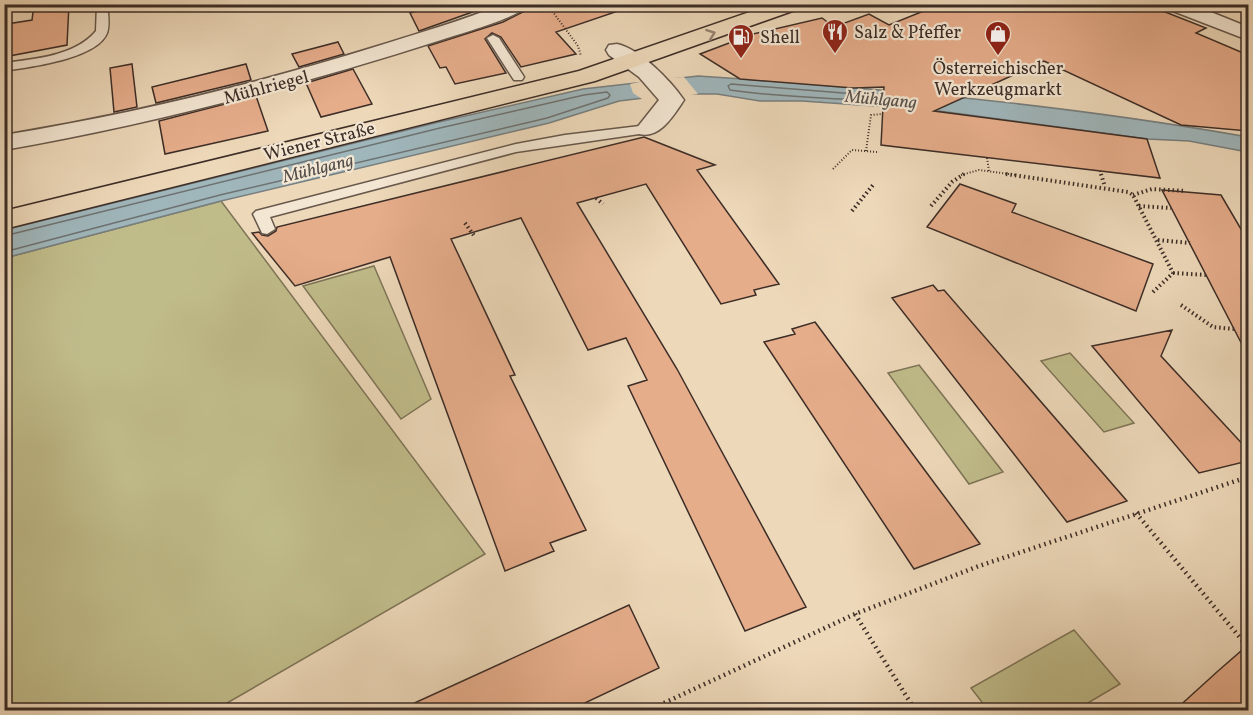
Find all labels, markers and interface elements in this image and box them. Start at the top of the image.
restaurant icon: Salz & Pfeffer [820,17,850,55]
shop icon: Österreichischer Werkzeugmarkt [983,19,1013,57]
place label: Salz & Pfeffer [854,21,962,46]
fuel station icon: Shell [726,22,756,60]
place label: Shell [760,26,800,51]
one-way arrow [705,29,716,41]
place label: Österreichischer Werkzeugmarkt [933,57,1064,103]
street label: Mühlriegel [221,65,312,112]
water label: Mühlgang [843,85,918,116]
street label: Wiener Straße [261,117,378,168]
water label: Mühlgang [279,149,356,191]

